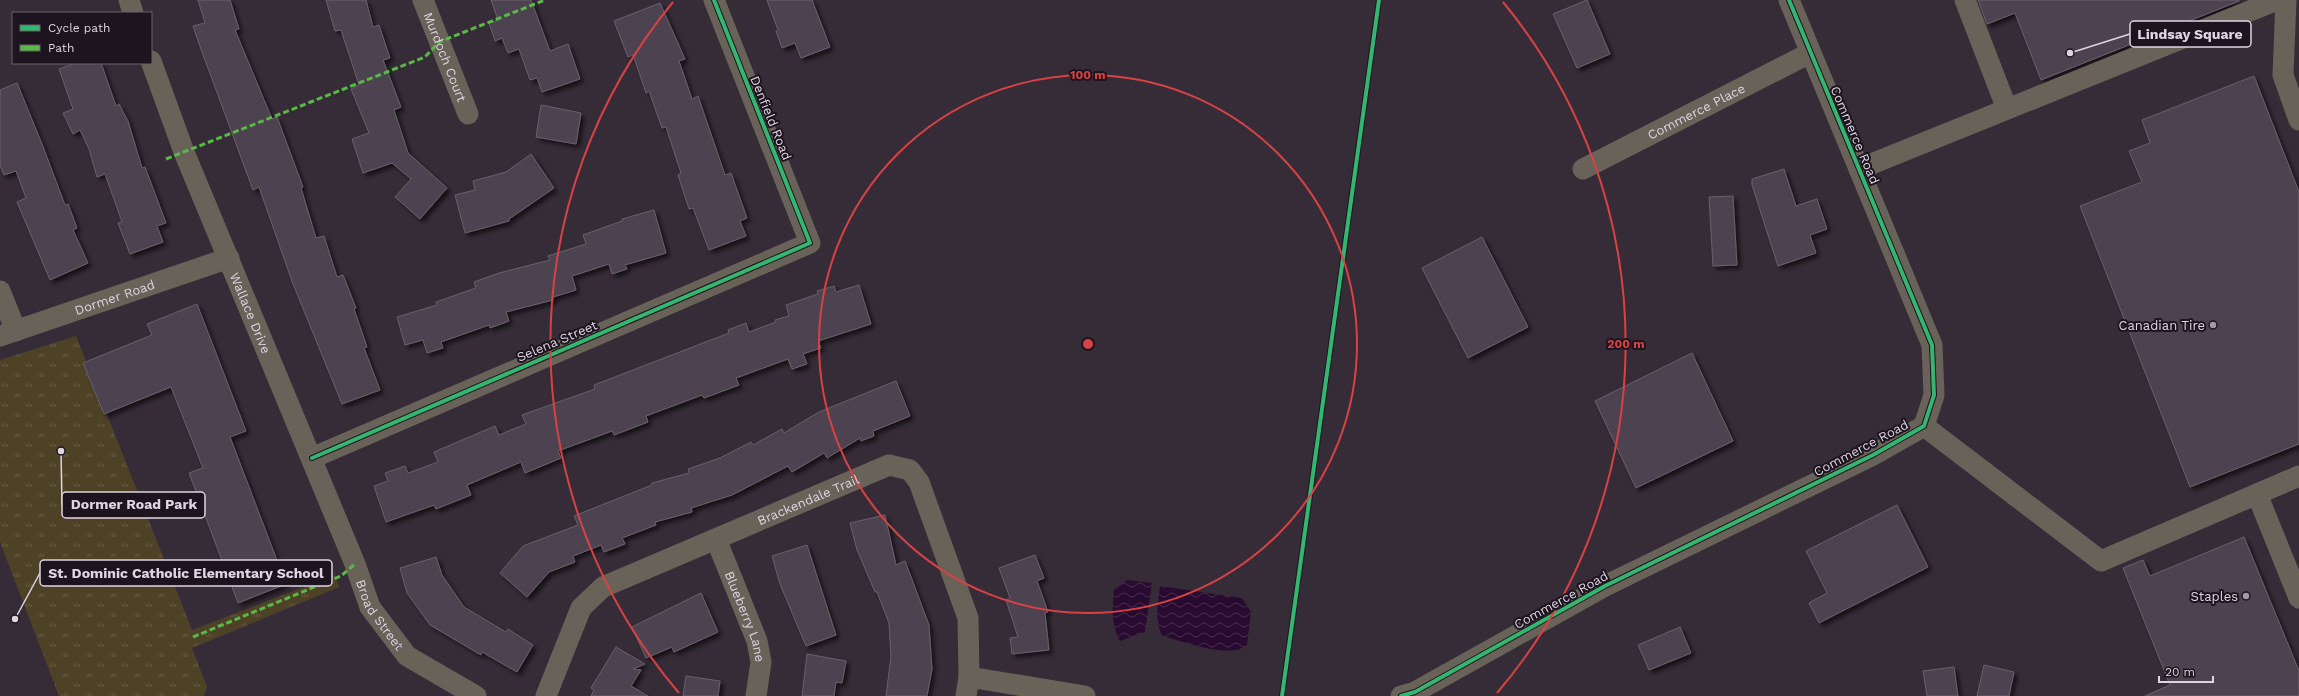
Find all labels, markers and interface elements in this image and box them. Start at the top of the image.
street label: Murdoch Court [421,10,470,104]
legend [12,12,152,64]
text: Cycle path [48,21,110,35]
callout: Lindsay Square [2130,21,2251,47]
text: Lindsay Square [2137,26,2243,42]
text: Path [48,41,74,55]
text: 100 m [1070,68,1106,82]
street label: Denfield Road [747,74,795,162]
street label: Commerce Place [1645,80,1747,142]
street label: Commerce Road [1828,84,1882,186]
street label: Wallace Drive [227,270,274,356]
street label: Dormer Road [73,276,157,318]
street label: Selena Street [514,317,600,365]
place label: Canadian Tire [2119,318,2205,333]
marker: Canadian Tire [2208,320,2218,330]
centre of rings [1081,337,1095,351]
text: 200 m [1607,337,1645,351]
street label: Commerce Road [1811,417,1911,479]
street label: Brackendale Trail [755,471,861,528]
callout: Dormer Road Park [62,492,205,518]
text: Dormer Road Park [71,496,198,512]
callout: St. Dominic Catholic Elementary School [40,560,332,586]
text: St. Dominic Catholic Elementary School [48,565,324,581]
street label: Commerce Road [1511,568,1611,632]
street label: Blueberry Lane [722,569,768,663]
street label: Broad Street [353,577,408,653]
place label: Staples [2190,589,2238,604]
marker: Staples [2241,591,2251,601]
scale bar [2159,658,2213,684]
text: 20 m [2165,665,2195,679]

